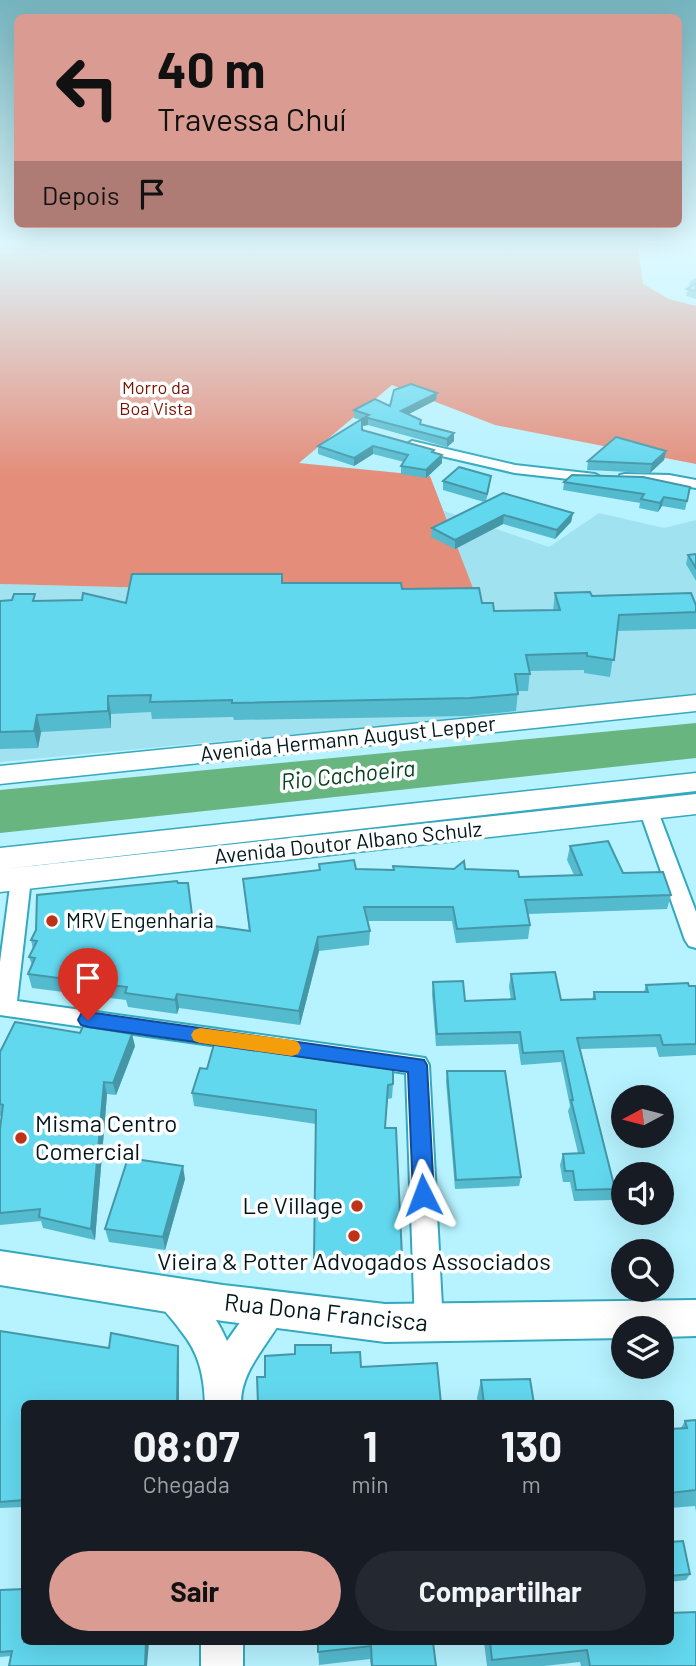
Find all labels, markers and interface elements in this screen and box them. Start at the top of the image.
text: 40 m [157,39,265,98]
icon: left [42,42,133,133]
text: Travessa Chuí [157,99,346,137]
icon: arrive [133,175,171,213]
text: Depois [42,179,119,210]
park label: Morro da Boa Vista [119,376,193,419]
street label: Avenida Hermann August Lepper [199,710,497,765]
water label: Rio Cachoeira [279,753,416,795]
street label: Avenida Doutor Albano Schulz [213,815,483,868]
place label: MRV Engenharia [66,907,214,932]
marker: MRV Engenharia [44,913,60,929]
pin [58,948,118,1020]
icon: arrive [69,959,107,997]
north arrow [611,1085,674,1148]
map controls [611,1085,674,1379]
place label: Misma Centro Comercial [35,1108,177,1165]
marker: Misma Centro Comercial [13,1130,29,1146]
position arrow [386,1158,460,1232]
button: sound [611,1162,674,1225]
place label: Le Village [243,1190,343,1219]
marker: Le Village [349,1198,365,1214]
marker: Vieira & Potter Advogados Associados [346,1228,362,1244]
button: search [611,1239,674,1302]
place label: Vieira & Potter Advogados Associados [157,1246,551,1275]
street label: Rua Dona Francisca [223,1286,429,1337]
button: layers [611,1316,674,1379]
text: 08:07 [133,1420,240,1470]
text: 1 [363,1420,378,1470]
text: 130 [501,1420,562,1470]
text: Chegada [143,1470,230,1498]
text: min [351,1470,389,1498]
text: m [522,1470,541,1498]
button: Sair [49,1551,341,1631]
button: Compartilhar [355,1551,646,1631]

